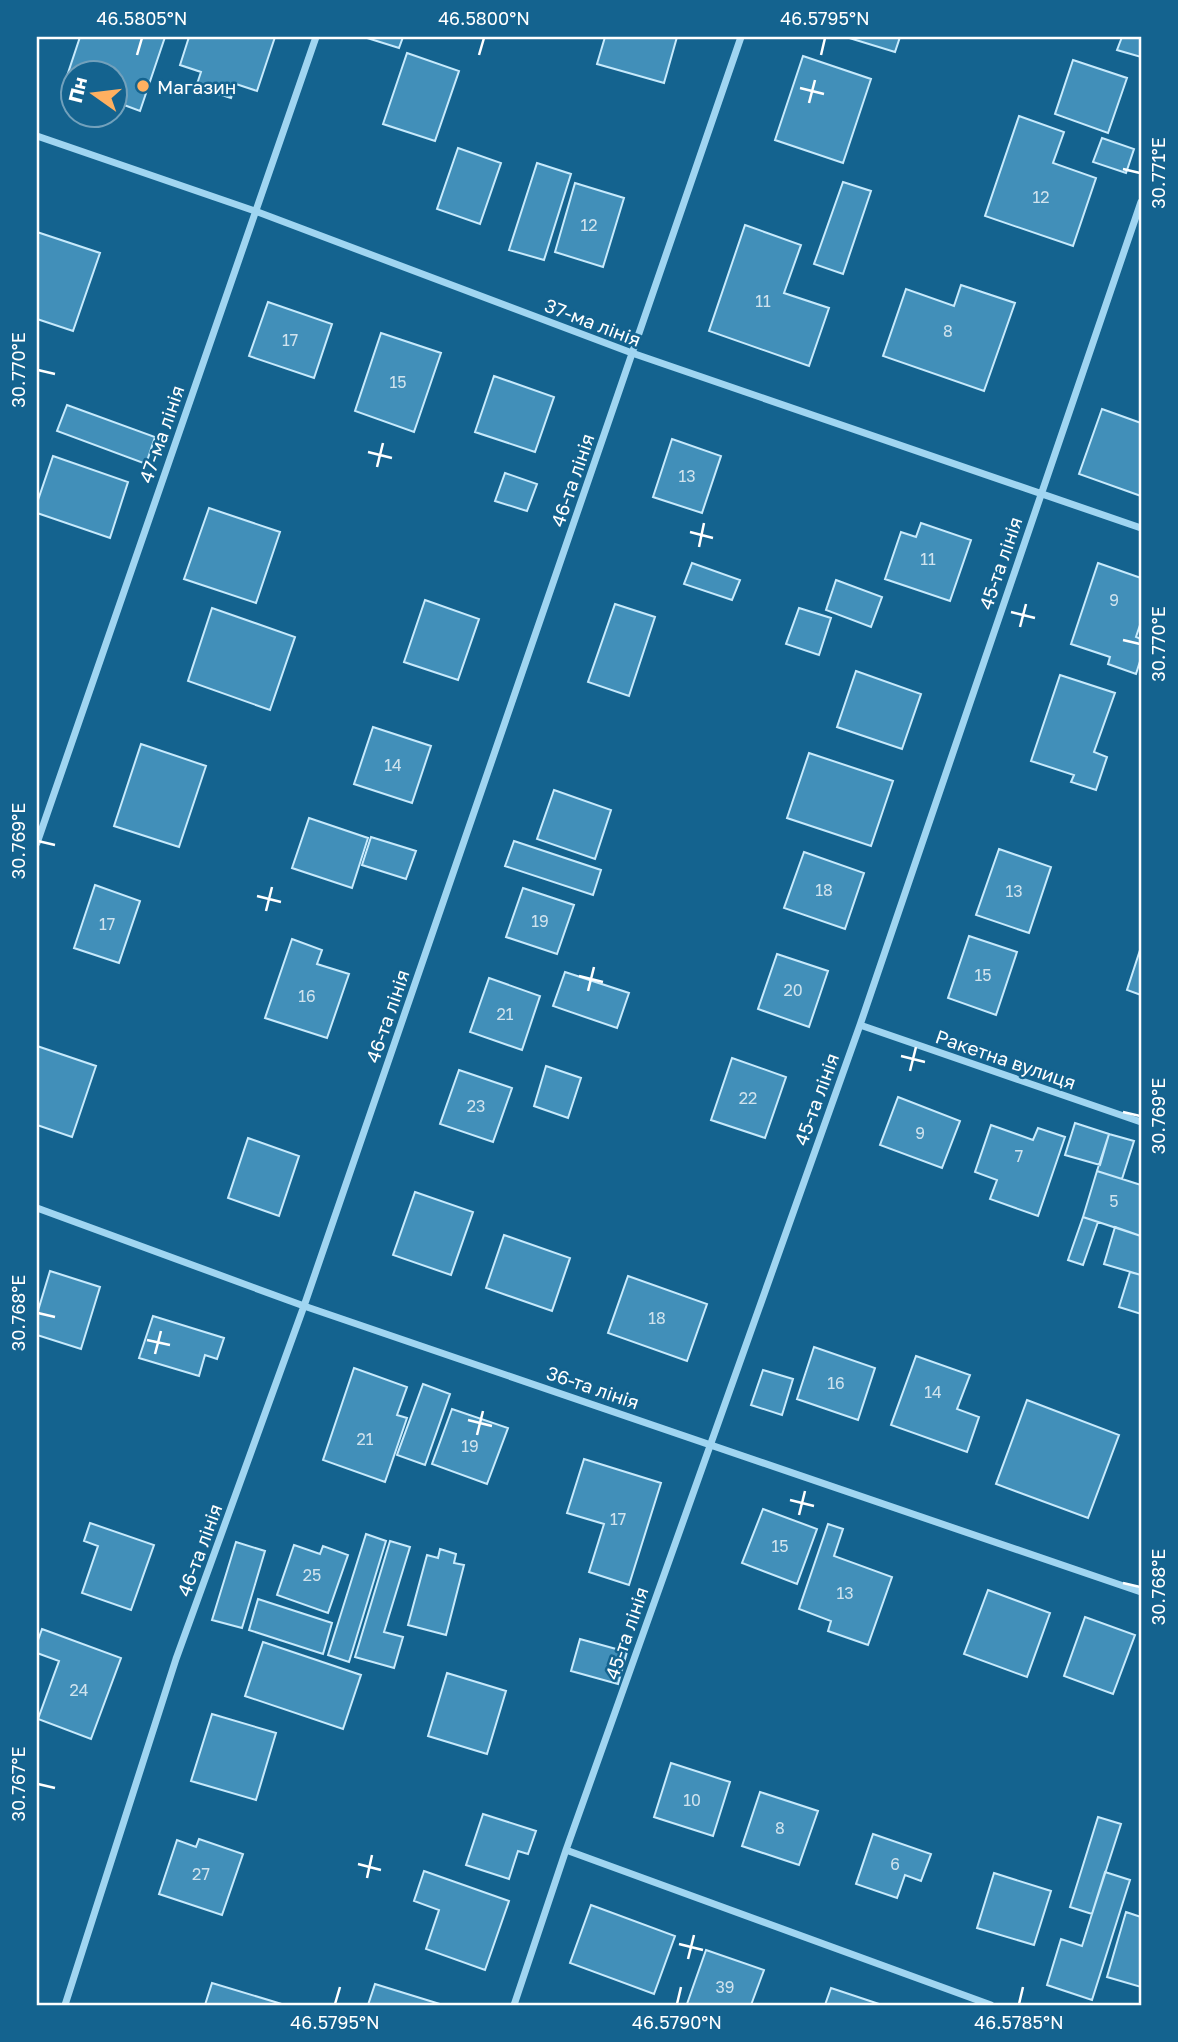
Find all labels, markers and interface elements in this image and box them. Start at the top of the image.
text: 46.5805°N [97,7,188,29]
text: 46.5800°N [438,7,530,29]
text: 46.5795°N [780,7,870,29]
north arrow [60,60,130,130]
text: Пн [63,74,91,105]
place label: Магазин [157,75,236,98]
marker: Магазин [135,78,151,94]
text: 30.771°E [1147,137,1169,209]
house number: 12 [1032,187,1050,207]
house number: 12 [580,215,598,235]
house number: 11 [755,291,771,311]
street label: 37-ма лінія [542,293,644,351]
house number: 8 [943,321,953,341]
house number: 17 [282,330,298,350]
text: 30.770°E [7,332,29,408]
house number: 15 [389,372,407,392]
street label: 47-ма лінія [134,382,188,486]
street label: 46-та лінія [545,430,599,530]
house number: 13 [678,466,696,486]
street label: 45-та лінія [973,514,1027,612]
house number: 11 [920,549,936,569]
house number: 9 [1109,590,1119,610]
text: 30.770°E [1147,606,1169,682]
house number: 14 [384,755,402,775]
text: 30.769°E [7,803,29,879]
house number: 18 [815,880,833,900]
house number: 13 [1005,881,1023,901]
house number: 19 [531,911,549,931]
house number: 17 [99,914,115,934]
house number: 15 [974,965,992,985]
street label: 46-та лінія [360,966,414,1066]
house number: 20 [783,980,803,1000]
house number: 16 [298,986,316,1006]
house number: 21 [496,1004,514,1024]
street label: Ракетна вулиця [933,1024,1079,1094]
street label: 45-та лінія [789,1050,843,1148]
text: 30.769°E [1147,1078,1169,1154]
house number: 22 [739,1088,757,1108]
house number: 23 [467,1096,485,1116]
house number: 9 [915,1123,925,1143]
house number: 7 [1015,1146,1023,1166]
house number: 5 [1109,1191,1119,1211]
text: 30.768°E [7,1275,29,1351]
house number: 18 [648,1308,666,1328]
street label: 36-та лінія [544,1360,642,1414]
house number: 16 [827,1373,845,1393]
house number: 14 [924,1382,942,1402]
house number: 21 [356,1429,374,1449]
house number: 19 [461,1436,479,1456]
street label: 46-та лінія [172,1501,226,1599]
house number: 17 [610,1509,626,1529]
house number: 15 [771,1536,789,1556]
text: 30.768°E [1147,1549,1169,1625]
house number: 25 [303,1565,321,1585]
house number: 13 [836,1583,854,1603]
street label: 45-та лінія [599,1584,653,1682]
house number: 24 [69,1680,89,1700]
text: 30.767°E [7,1746,29,1822]
house number: 10 [683,1790,701,1810]
house number: 8 [775,1818,785,1838]
house number: 6 [890,1854,900,1874]
house number: 27 [192,1864,210,1884]
house number: 39 [715,1977,735,1997]
text: 46.5795°N [290,2011,380,2033]
text: 46.5790°N [632,2011,722,2033]
text: 46.5785°N [974,2011,1064,2033]

